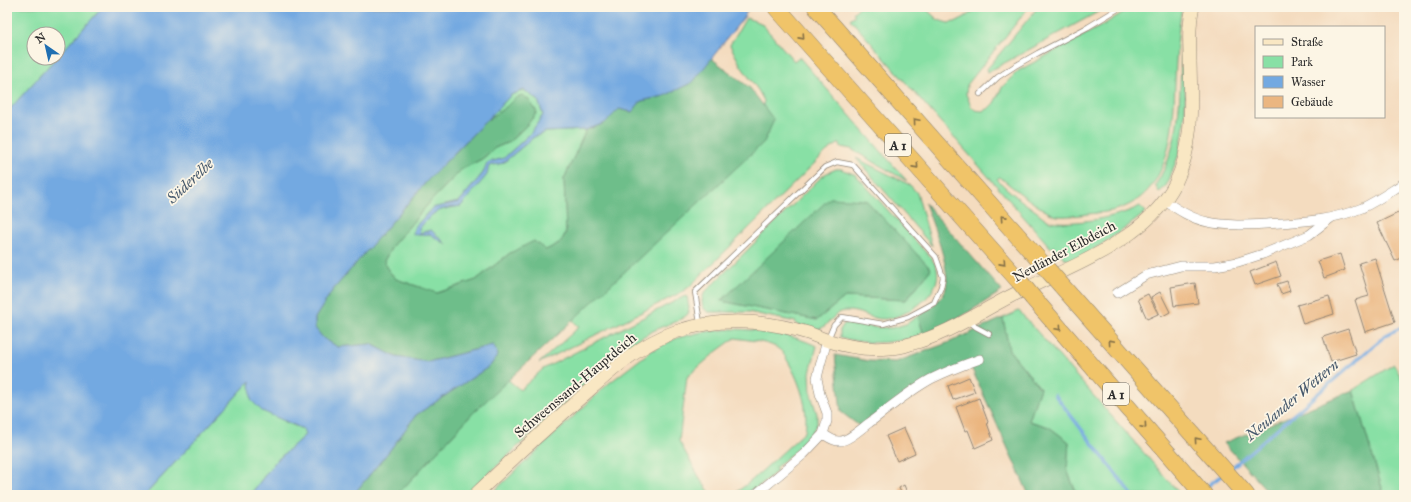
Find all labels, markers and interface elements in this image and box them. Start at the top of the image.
north arrow [26,26,66,66]
legend [1255,26,1385,118]
text: N [33,30,49,46]
one-way arrow [798,32,805,40]
text: Straße [1291,35,1323,49]
text: Park [1291,55,1313,69]
text: Wasser [1291,75,1326,89]
text: Gebäude [1291,95,1333,109]
one-way arrow [914,118,921,126]
road number: A 1 [885,134,911,156]
water label: Süderelbe [162,155,217,208]
one-way arrow [912,161,919,168]
one-way arrow [1000,215,1007,223]
street label: Neuländer Elbdeich [1010,217,1119,286]
one-way arrow [998,258,1005,266]
one-way arrow [1054,323,1061,330]
street label: Schweenssand-Hauptdeich [511,329,640,441]
one-way arrow [1109,339,1116,347]
water label: Neulander Wettern [1241,356,1343,445]
road number: A 1 [1103,383,1129,405]
one-way arrow [1139,421,1147,429]
one-way arrow [1195,437,1202,445]

